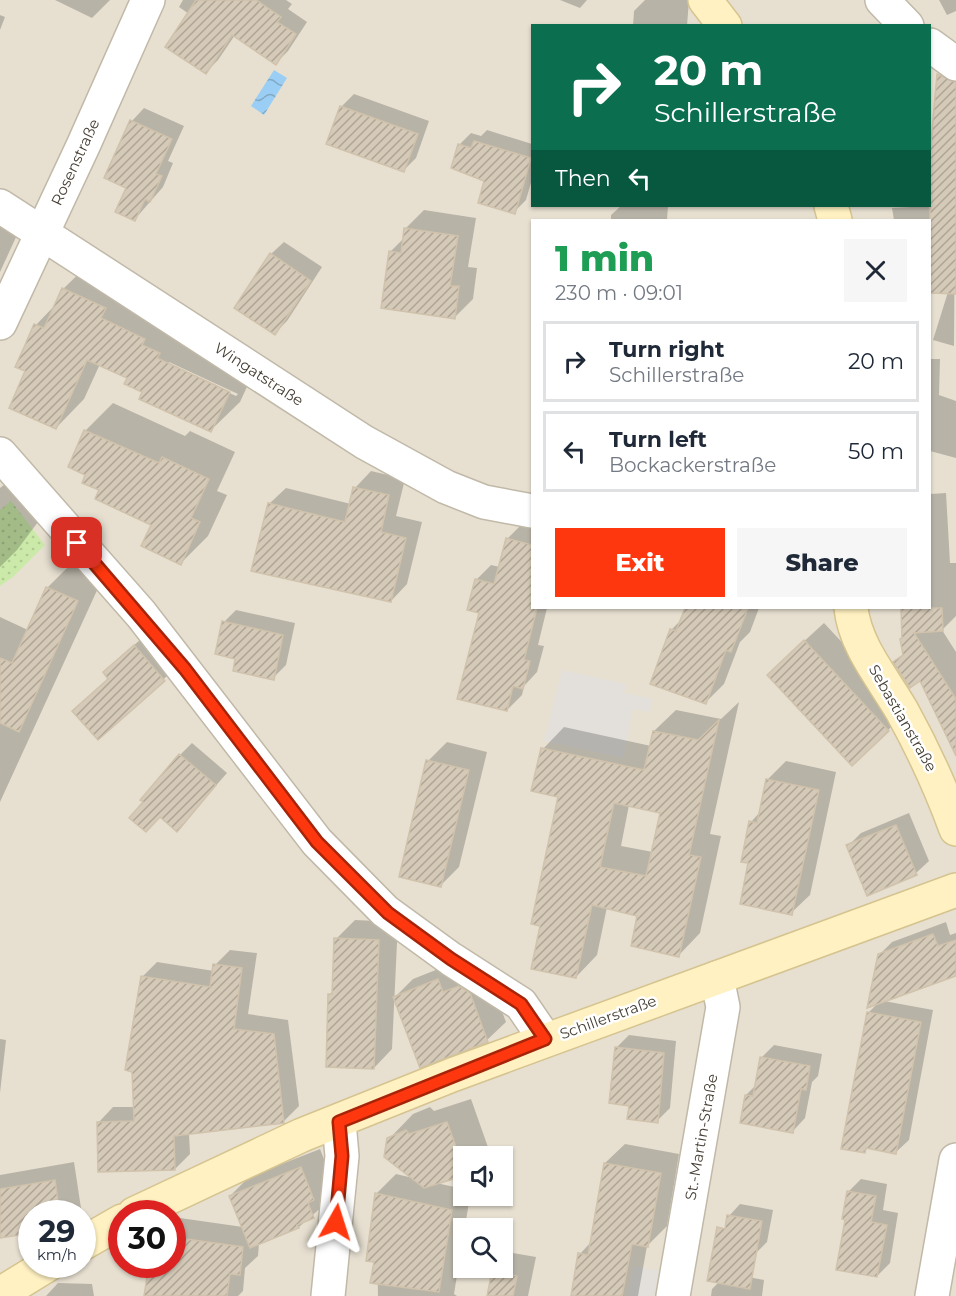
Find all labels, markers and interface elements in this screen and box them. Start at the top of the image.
text: 20 m [654,44,763,96]
icon: right [555,48,633,126]
text: Schillerstraße [654,96,837,129]
street label: Rosenstraße [47,116,103,208]
icon: left [623,162,656,195]
text: Then [555,165,611,192]
text: 1 min [555,236,654,280]
button: close [844,239,907,302]
text: 230 m · 09:01 [555,281,683,305]
text: Turn right [609,336,724,363]
street label: Wingatstraße [211,338,307,410]
icon: right [558,345,591,378]
text: 20 m [848,348,904,375]
text: Schillerstraße [609,363,744,387]
text: Turn left [609,426,707,453]
icon: left [558,435,591,468]
text: 50 m [848,438,904,465]
text: Bockackerstraße [609,453,776,477]
pin [51,517,102,568]
icon: arrive [60,526,93,559]
button: Exit [555,528,725,597]
button: Share [737,528,907,597]
street label: Sebastianstraße [865,661,941,775]
street label: Schillerstraße [557,991,659,1043]
street label: St.-Martin-Straße [681,1072,721,1202]
map controls [453,1146,513,1278]
button: sound [453,1146,513,1206]
position arrow [304,1190,368,1254]
speed limit sign: 30 [108,1200,186,1278]
text: 29 [39,1213,75,1250]
button: search [453,1218,513,1278]
text: km/h [37,1245,77,1264]

